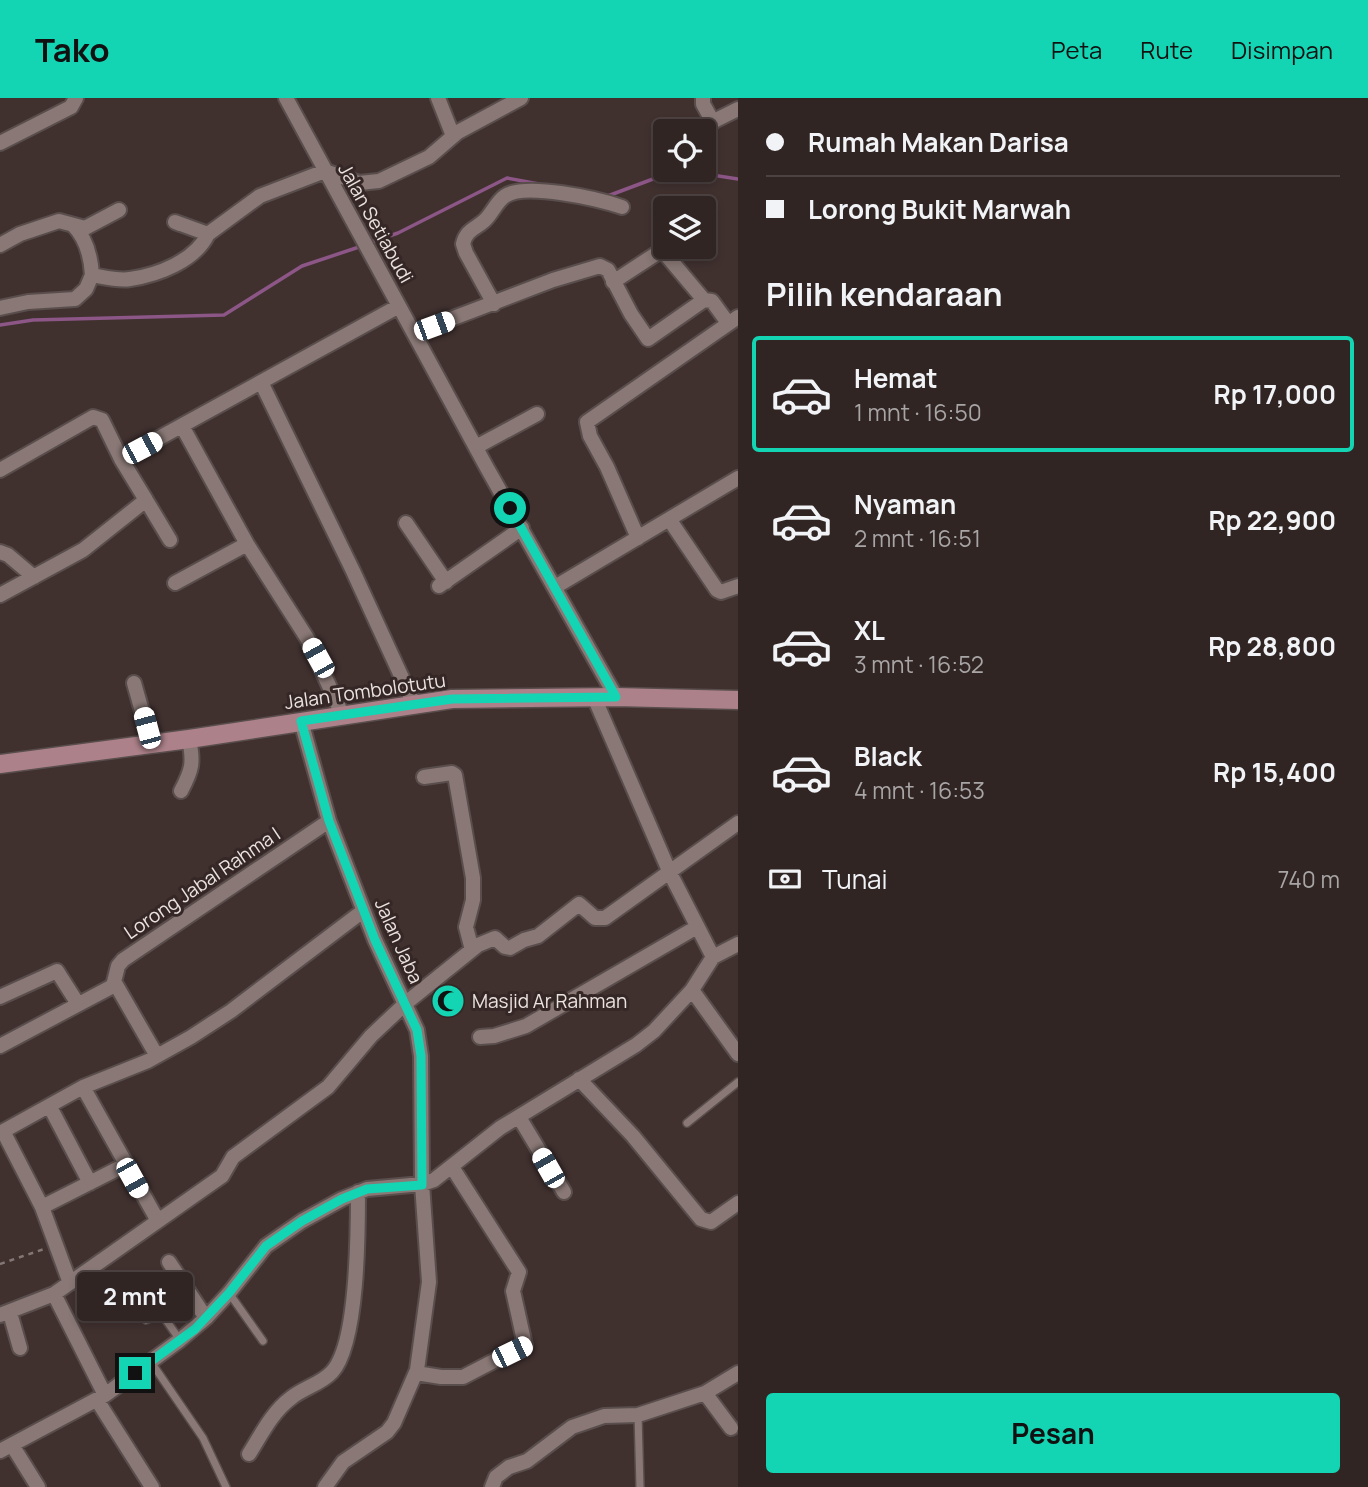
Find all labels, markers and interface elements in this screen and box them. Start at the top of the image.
text: Tako [35,27,110,72]
text: Peta [1051,33,1102,66]
text: Rute [1140,33,1193,66]
text: Disimpan [1231,33,1333,66]
map controls [653,119,716,259]
button: locate [653,119,716,182]
text: Rumah Makan Darisa [808,124,1069,160]
street label: Jalan Setiabudi [332,158,420,288]
text: Lorong Bukit Marwah [808,191,1071,227]
button: layers [653,196,716,259]
text: Pilih kendaraan [766,272,1003,316]
car [411,309,458,343]
text: Hemat [854,360,938,396]
icon: car [770,363,833,426]
text: Rp 17,000 [1214,376,1336,412]
text: 1 mnt · 16:50 [854,396,982,428]
car [119,429,166,467]
text: Nyaman [854,486,956,522]
icon: car [770,489,833,552]
route start [494,492,526,524]
text: Rp 22,900 [1208,502,1336,538]
text: 2 mnt · 16:51 [854,522,981,554]
text: XL [854,612,885,648]
icon: car [770,615,833,678]
text: Rp 28,800 [1208,628,1336,664]
car [299,635,338,681]
text: 3 mnt · 16:52 [854,648,984,680]
street label: Jalan Tombolotutu [283,667,447,715]
car [132,705,163,751]
text: Black [854,738,922,774]
icon: car [770,741,833,804]
text: Rp 15,400 [1213,754,1336,790]
text: 4 mnt · 16:53 [854,774,985,806]
street label: Lorong Jabal Rahma I [119,821,285,945]
icon: cash [766,860,804,898]
text: Tunai [822,861,888,897]
text: 740 m [1278,863,1340,895]
street label: Jalan Jaba [369,894,429,988]
mosque icon: Masjid Ar Rahman [429,982,467,1020]
place label: Masjid Ar Rahman [472,988,627,1014]
car [529,1145,568,1191]
car [113,1155,152,1201]
callout: 2 mnt [77,1272,193,1320]
text: 2 mnt [103,1280,167,1312]
car [489,1333,536,1371]
route end [119,1357,151,1389]
button: Pesan [766,1393,1340,1473]

